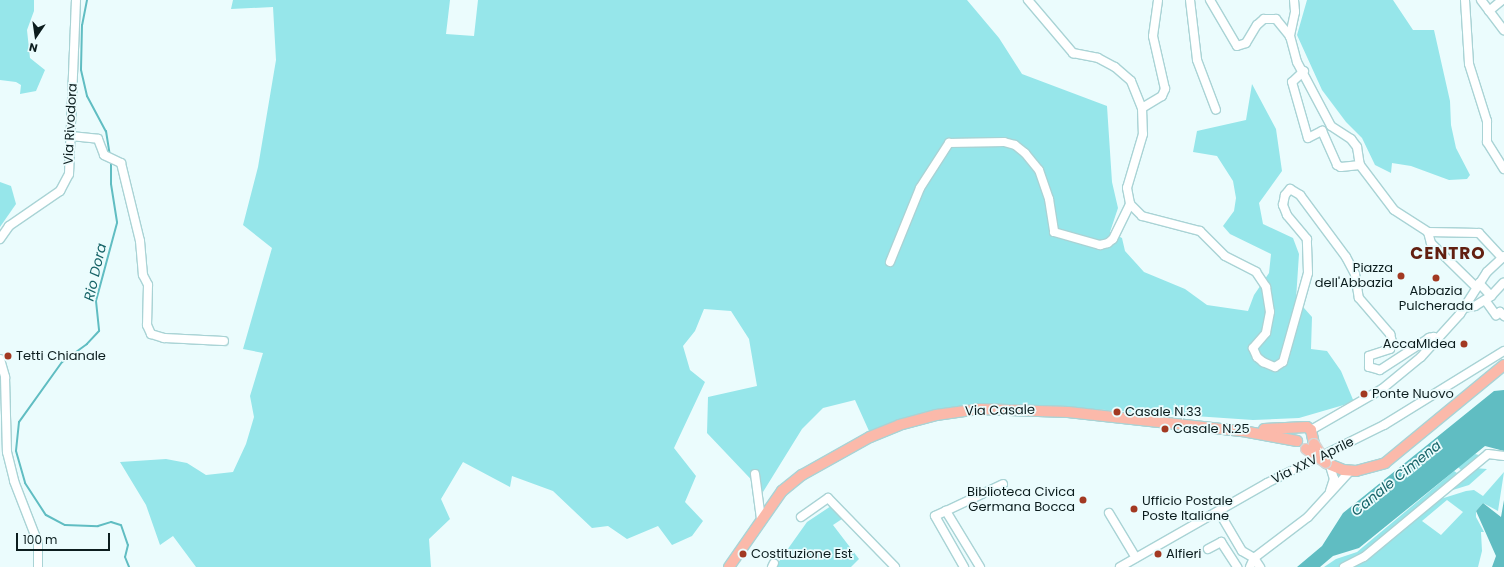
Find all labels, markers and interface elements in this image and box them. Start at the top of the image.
north arrow [16,16,56,56]
text: N [27,39,39,56]
street label: Via Rivodora [61,83,81,165]
water label: Rio Dora [80,242,110,302]
district label: CENTRO [1410,244,1486,264]
place label: Piazza dell'Abbazia [1315,261,1393,292]
marker: Piazza dell'Abbazia [1396,271,1406,281]
marker: Abbazia Pulcherada [1431,273,1441,283]
place label: Abbazia Pulcherada [1399,284,1473,315]
place label: AccaMIdea [1383,336,1456,352]
marker: AccaMIdea [1459,339,1469,349]
place label: Tetti Chianale [16,348,106,364]
marker: Tetti Chianale [3,351,13,361]
place label: Ponte Nuovo [1372,386,1454,402]
marker: Ponte Nuovo [1359,389,1369,399]
street label: Via Casale [965,403,1035,419]
place label: Casale N.33 [1125,404,1201,420]
marker: Casale N.33 [1112,407,1122,417]
place label: Casale N.25 [1173,421,1250,437]
marker: Casale N.25 [1160,424,1170,434]
street label: Via XXV Aprile [1269,434,1357,488]
water label: Canale Cimena [1348,437,1444,519]
place label: Biblioteca Civica Germana Bocca [967,485,1075,516]
place label: Ufficio Postale Poste Italiane [1142,494,1233,525]
marker: Biblioteca Civica Germana Bocca [1078,495,1088,505]
marker: Ufficio Postale Poste Italiane [1129,504,1139,514]
scale bar [18,525,112,551]
text: 100 m [23,531,57,548]
place label: Costituzione Est [751,546,853,562]
place label: Alfieri [1166,546,1202,562]
marker: Costituzione Est [738,549,748,559]
marker: Alfieri [1153,549,1163,559]

